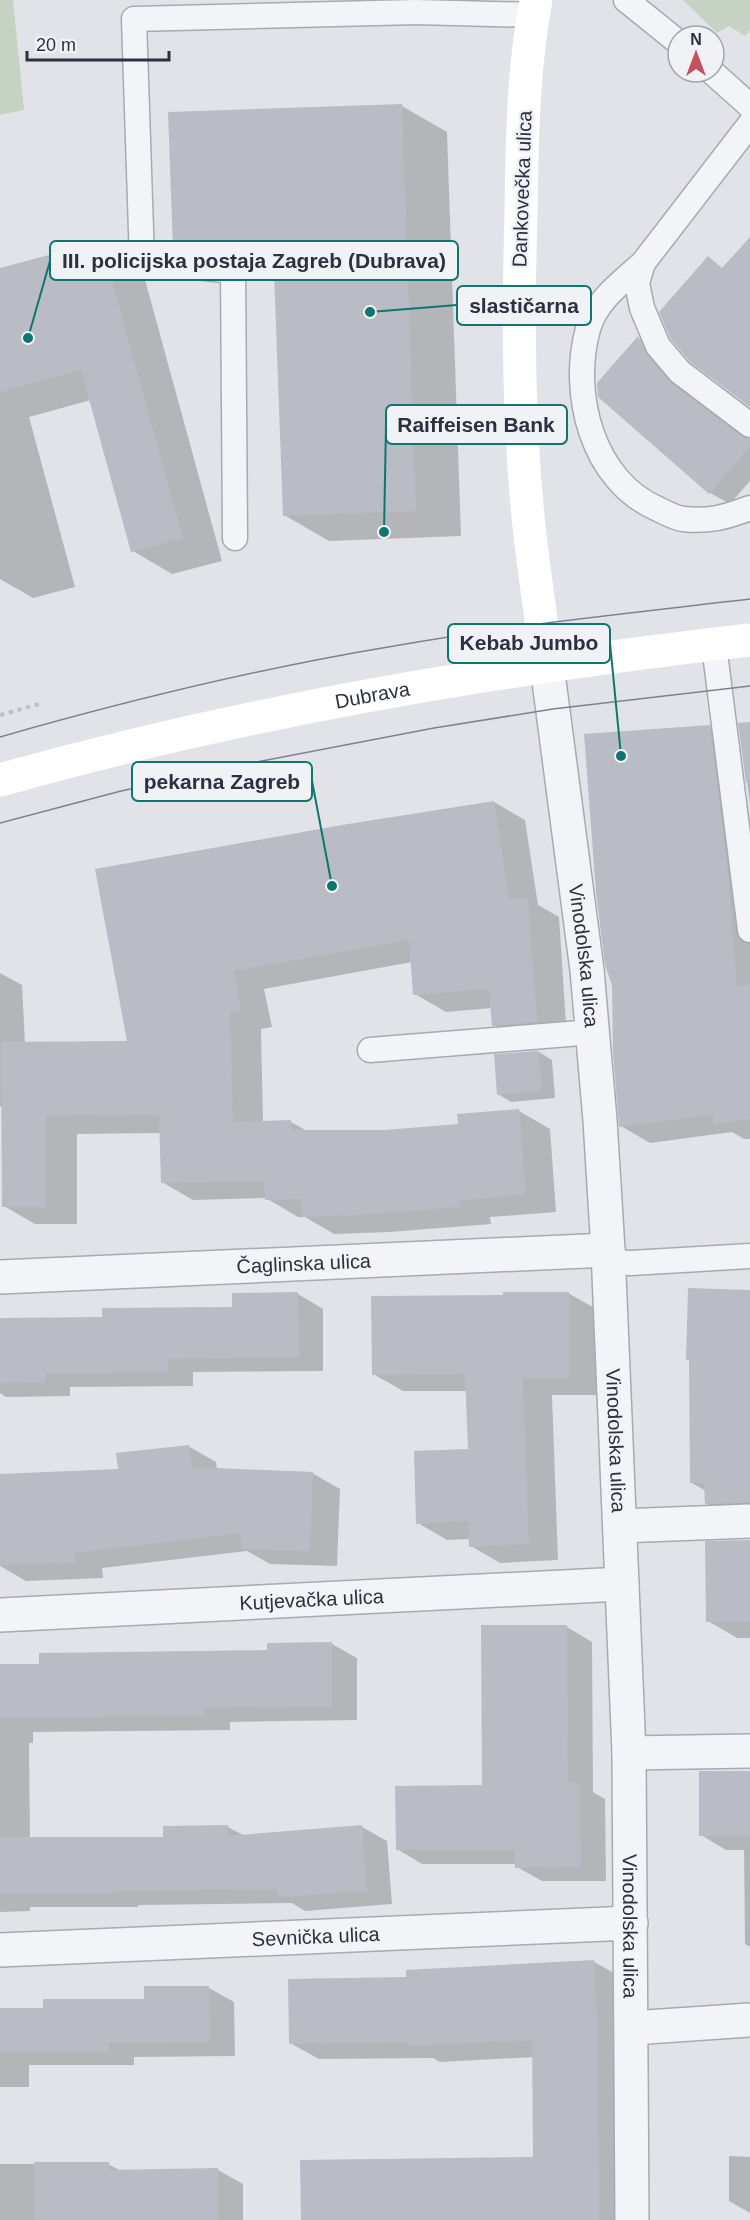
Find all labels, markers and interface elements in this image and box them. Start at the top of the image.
scale bar [27,24,170,62]
north arrow [666,24,726,84]
text: N [690,31,702,48]
text: 20 m [36,35,76,55]
street label: Dankovečka ulica [508,109,536,268]
callout: III. policijska postaja Zagreb (Dubrava) [50,241,458,280]
text: III. policijska postaja Zagreb (Dubrava) [62,249,446,272]
callout: slastičarna [457,286,591,325]
text: slastičarna [469,294,579,317]
callout: Raiffeisen Bank [386,405,567,444]
text: Raiffeisen Bank [397,413,555,436]
callout: Kebab Jumbo [448,624,610,663]
text: Kebab Jumbo [460,631,598,654]
street label: Dubrava [333,677,412,713]
callout: pekarna Zagreb [132,762,312,801]
text: pekarna Zagreb [144,770,300,793]
street label: Vinodolska ulica [565,883,603,1029]
street label: Čaglinska ulica [236,1250,372,1277]
street label: Vinodolska ulica [602,1368,630,1514]
street label: Kutjevačka ulica [239,1585,385,1614]
street label: Vinodolska ulica [619,1854,642,1999]
street label: Sevnička ulica [251,1923,381,1950]

